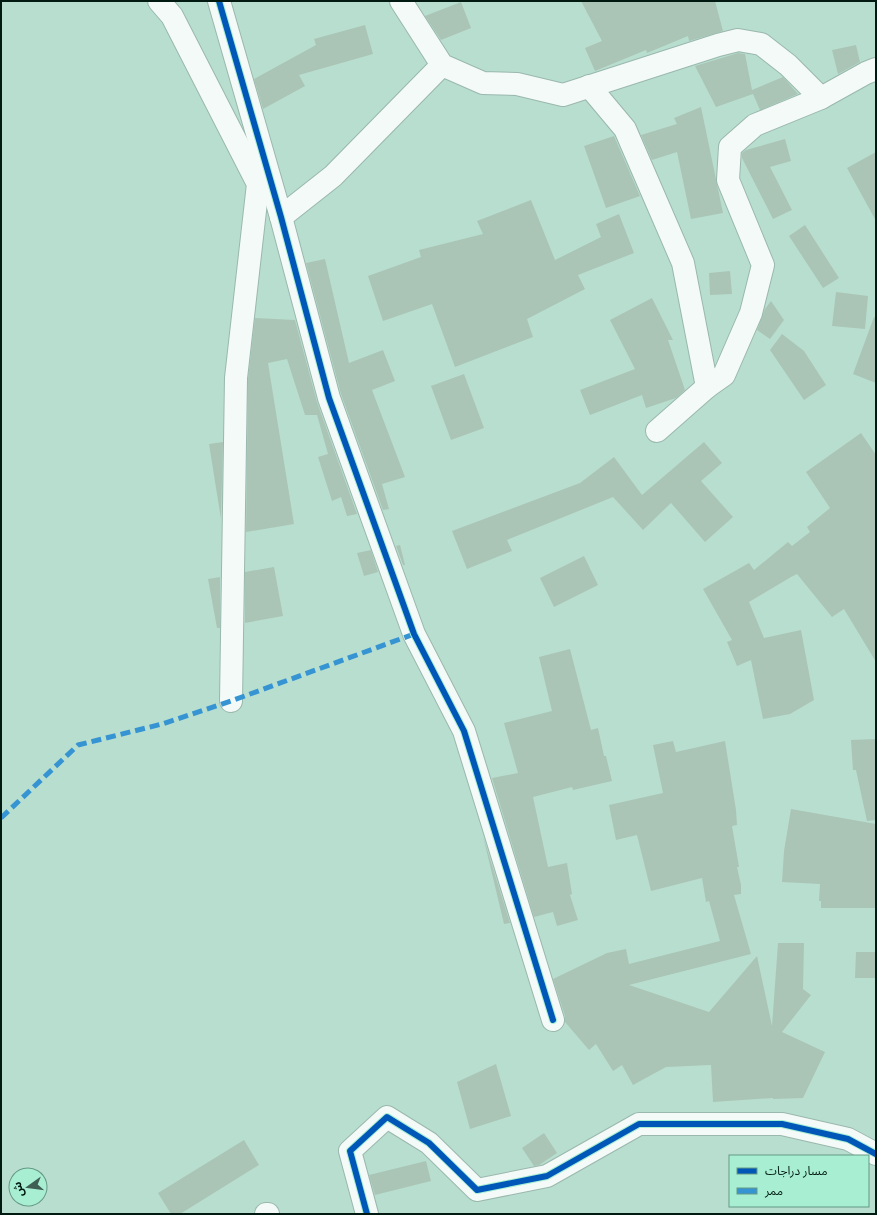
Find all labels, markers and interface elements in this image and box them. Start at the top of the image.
legend [729,1155,869,1207]
text: مسار دراجات [765,1164,827,1178]
north arrow [8,1167,48,1207]
text: ش [11,1180,27,1198]
text: ممر [764,1184,783,1198]

